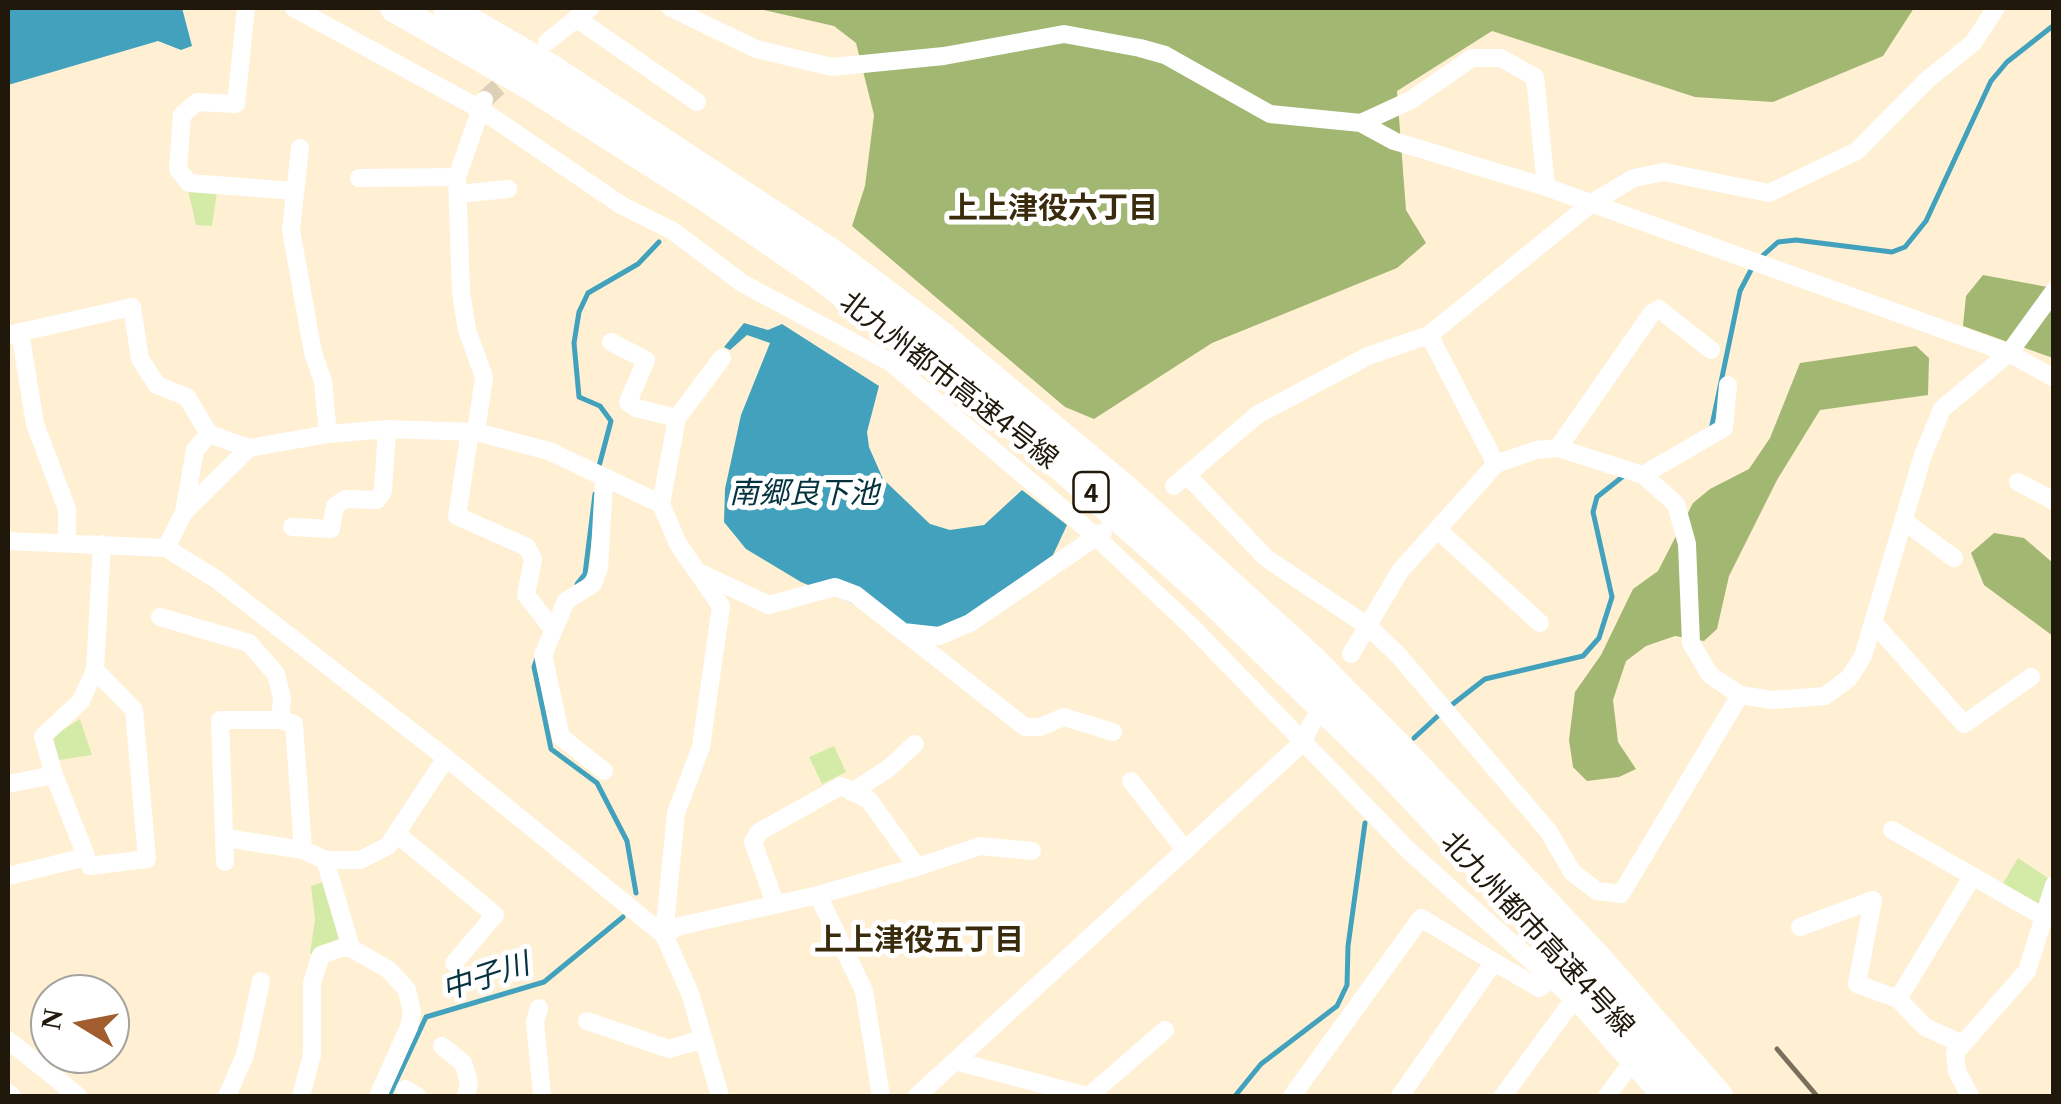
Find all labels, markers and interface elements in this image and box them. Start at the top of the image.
district label: 上上津役六丁目 [948,189,1158,225]
street label: 北九州都市高速4号線 [834,283,1066,475]
road number: 4 [1074,472,1108,512]
water label: 南郷良下池 [729,474,879,510]
street label: 北九州都市高速4号線 [1435,824,1643,1042]
district label: 上上津役五丁目 [814,921,1024,957]
water label: 中子川 [437,944,533,1006]
north arrow [30,974,130,1074]
text: N [35,1006,69,1032]

